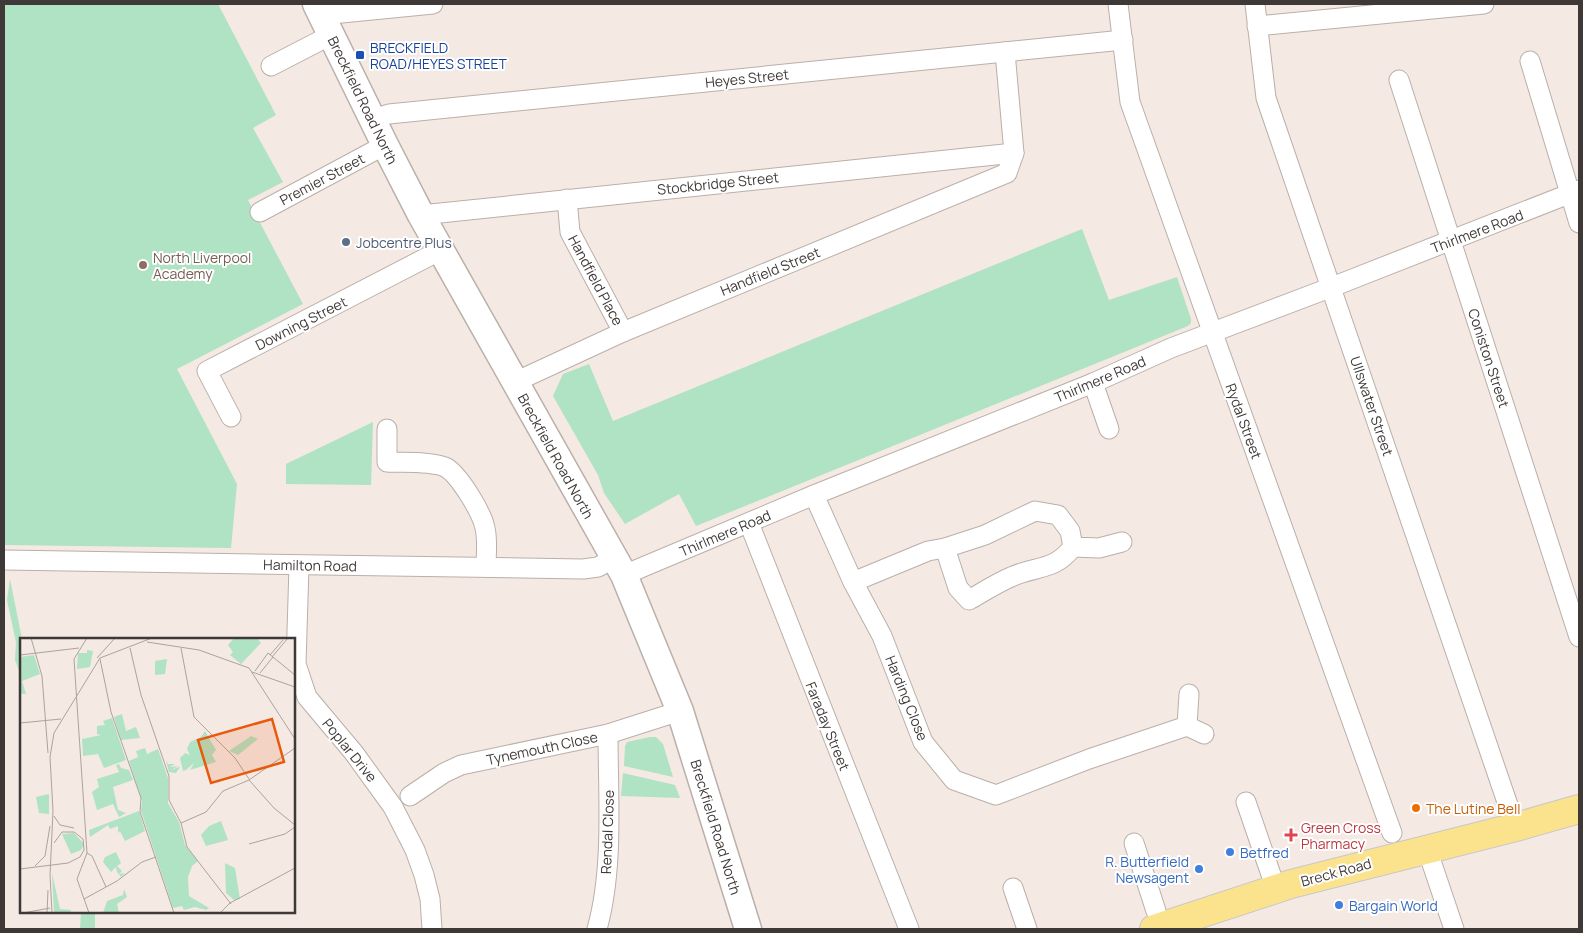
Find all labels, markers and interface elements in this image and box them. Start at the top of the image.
street label: Breckfield Road North [324,33,402,167]
place label: BRECKFIELD ROAD/HEYES STREET [370,38,508,73]
marker: BRECKFIELD ROAD/HEYES STREET [354,49,366,61]
street label: Heyes Street [704,64,790,92]
street label: Premier Street [276,148,368,209]
street label: Stockbridge Street [656,167,780,199]
street label: Thirlmere Road [1428,205,1526,257]
street label: Handfield Place [564,231,628,329]
place label: Jobcentre Plus [356,233,452,252]
marker: Jobcentre Plus [340,236,352,248]
street label: Handfield Street [717,242,823,300]
place label: North Liverpool Academy [153,248,251,283]
marker: North Liverpool Academy [137,259,149,271]
street label: Downing Street [252,292,350,354]
street label: Coniston Street [1464,306,1514,410]
street label: Thirlmere Road [1051,351,1149,407]
street label: Ullswater Street [1346,354,1398,459]
street label: Rydal Street [1222,381,1267,462]
street label: Breckfield Road North [514,390,598,522]
street label: Thirlmere Road [676,505,774,561]
street label: Hamilton Road [263,555,357,575]
inset map [20,638,295,913]
street label: Harding Close [881,653,933,743]
street label: Faraday Street [802,679,855,774]
street label: Poplar Drive [319,714,381,786]
street label: Tynemouth Close [485,727,599,769]
street label: Breckfield Road North [686,757,746,897]
street label: Rendal Close [596,790,618,874]
place label: The Lutine Bell [1426,799,1521,818]
marker: The Lutine Bell [1410,802,1422,814]
place label: Green Cross Pharmacy [1301,818,1381,853]
marker: Green Cross Pharmacy [1285,829,1297,841]
place label: Betfred [1240,843,1289,862]
marker: Betfred [1224,846,1236,858]
place label: R. Butterfield Newsagent [1105,852,1189,887]
street label: Breck Road [1299,853,1373,891]
marker: R. Butterfield Newsagent [1193,863,1205,875]
place label: Bargain World [1349,896,1438,915]
marker: Bargain World [1333,899,1345,911]

